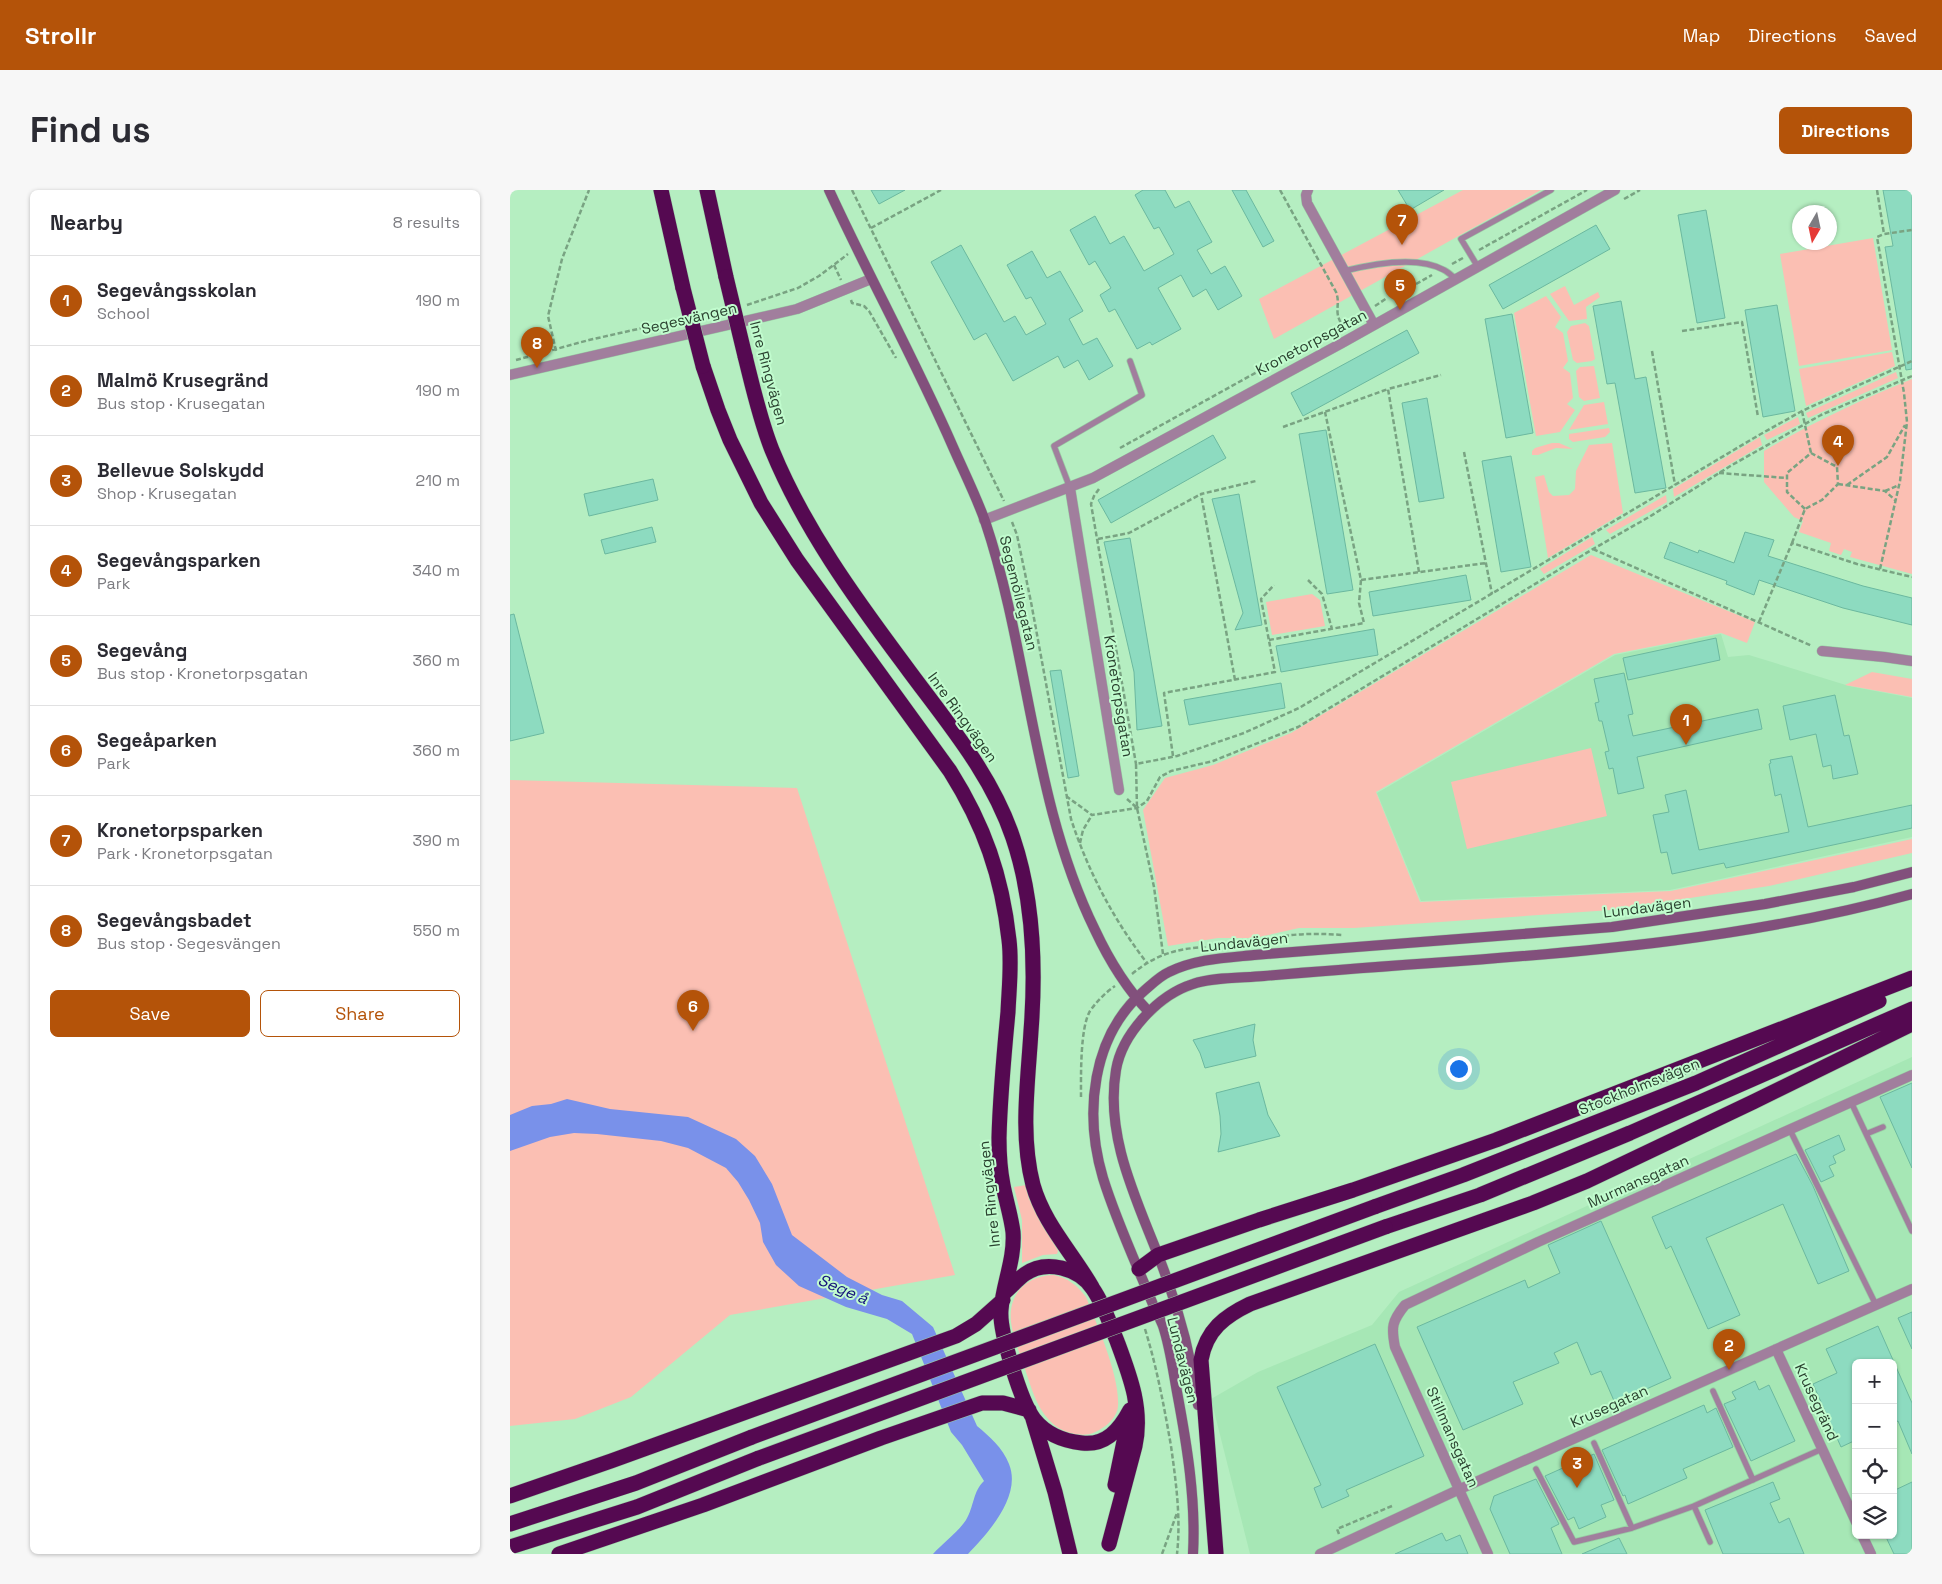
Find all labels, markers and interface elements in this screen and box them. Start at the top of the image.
text: Strollr [25,20,97,51]
text: Map [1683,24,1720,47]
text: Directions [1748,24,1837,47]
text: Saved [1865,24,1917,47]
button: Directions [1779,107,1912,154]
text: Find us [30,108,151,152]
pin: 7 [1386,204,1418,245]
north arrow [1792,205,1837,250]
text: Nearby [50,209,123,236]
text: 8 results [393,212,460,233]
pin: 5 [1384,269,1416,310]
text: Segevångsskolan [97,278,257,303]
text: 1 [62,290,70,311]
text: 190 m [415,290,460,311]
street label: Segesvängen [639,298,739,338]
text: School [97,303,150,324]
street label: Kronetorpsgatan [1252,305,1370,379]
street label: Inre Ringvägen [746,319,792,427]
pin: 8 [521,327,553,368]
text: Malmö Krusegränd [97,368,269,393]
text: 2 [61,380,71,401]
text: 190 m [415,380,460,401]
text: Bus stop · Krusegatan [97,393,265,414]
pin: 4 [1822,425,1854,466]
text: Bellevue Solskydd [97,458,264,483]
text: 3 [61,470,71,491]
text: 210 m [416,470,460,491]
text: Shop · Krusegatan [97,483,237,504]
street label: Segemöllegatan [996,534,1042,652]
text: Segevångsparken [97,548,261,573]
text: 4 [61,560,71,581]
text: 340 m [412,560,460,581]
text: Park [97,573,130,594]
street label: Kronetorpsgatan [1100,634,1138,758]
text: Segevång [97,638,187,663]
text: 5 [61,650,71,671]
text: 360 m [412,650,460,671]
text: Bus stop · Kronetorpsgatan [97,663,308,684]
street label: Inre Ringvägen [924,668,1002,766]
pin: 1 [1670,704,1702,745]
text: Segeåparken [97,728,217,753]
text: 6 [61,740,71,761]
text: 360 m [412,740,460,761]
text: Park [97,753,130,774]
text: Kronetorpsparken [97,818,263,843]
text: 7 [62,830,70,851]
text: 390 m [412,830,460,851]
text: Park · Kronetorpsgatan [97,843,273,864]
street label: Lundavägen [1602,892,1692,922]
text: Segevångsbadet [97,908,252,933]
text: 8 [61,920,71,941]
text: 550 m [413,920,460,941]
street label: Lundavägen [1199,928,1289,956]
text: Bus stop · Segesvängen [97,933,281,954]
button: Save [50,990,250,1037]
button: Share [260,990,460,1037]
pin: 6 [677,990,709,1031]
street label: Stockholmsvägen [1576,1053,1702,1119]
your location [1446,1056,1472,1082]
street label: Inre Ringvägen [974,1140,1004,1248]
street label: Murmansgatan [1584,1150,1692,1212]
water label: Sege å [815,1269,872,1309]
street label: Lundavägen [1163,1315,1203,1405]
pin: 2 [1713,1329,1745,1370]
map controls [1852,1359,1897,1539]
button: + [1852,1359,1897,1404]
street label: Krusegränd [1791,1360,1843,1444]
street label: Krusegatan [1567,1380,1651,1432]
street label: Stillmansgatan [1422,1384,1484,1490]
button: − [1852,1404,1897,1449]
pin: 3 [1561,1447,1593,1488]
button: locate [1852,1449,1897,1494]
button: layers [1852,1494,1897,1539]

